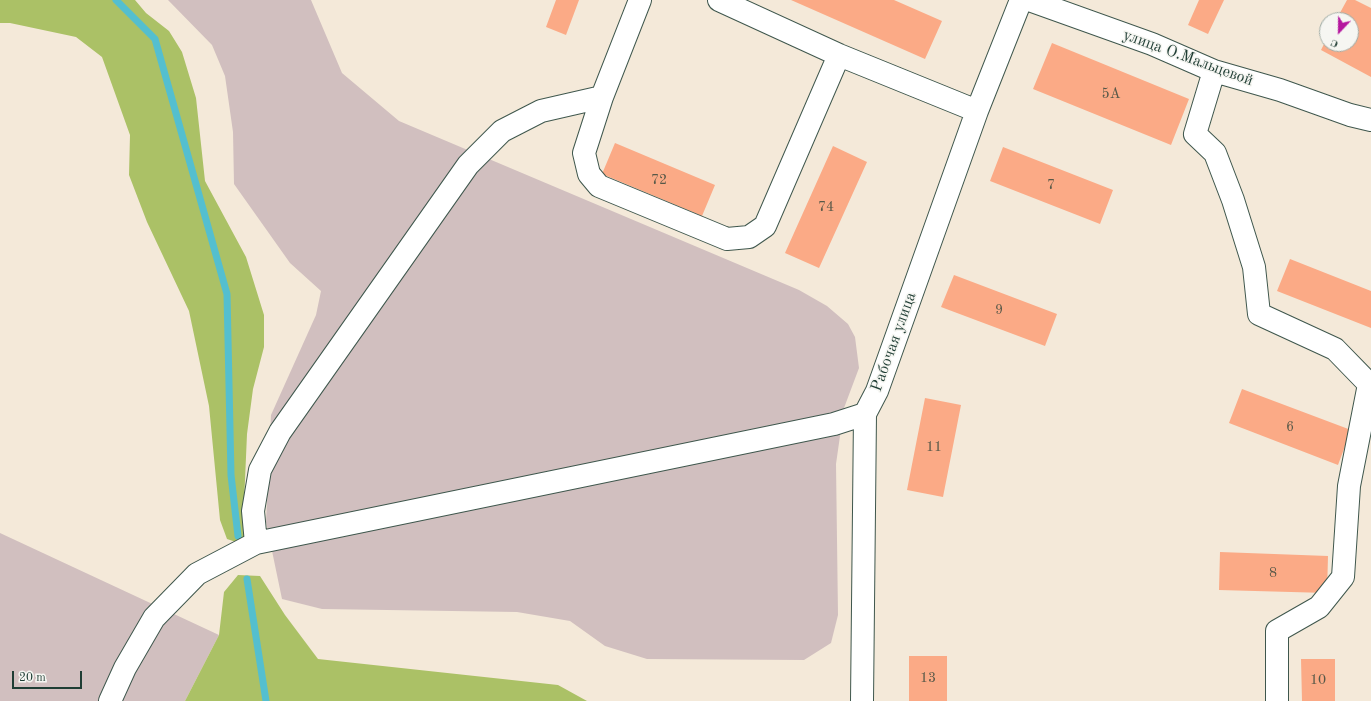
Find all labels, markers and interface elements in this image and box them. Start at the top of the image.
north arrow [1319,12,1359,52]
street label: улица О.Мальцевой [1120,25,1256,91]
text: С [1329,36,1340,49]
house number: 5А [1102,86,1120,102]
house number: 72 [651,172,667,188]
house number: 7 [1047,177,1055,193]
house number: 74 [818,199,834,215]
street label: Рабочая улица [867,290,921,394]
house number: 9 [995,302,1003,318]
house number: 6 [1286,419,1294,435]
house number: 11 [926,439,942,455]
house number: 8 [1269,565,1277,581]
scale bar [14,663,84,689]
house number: 13 [920,670,936,686]
text: 20 m [19,672,46,684]
house number: 10 [1310,672,1326,688]

